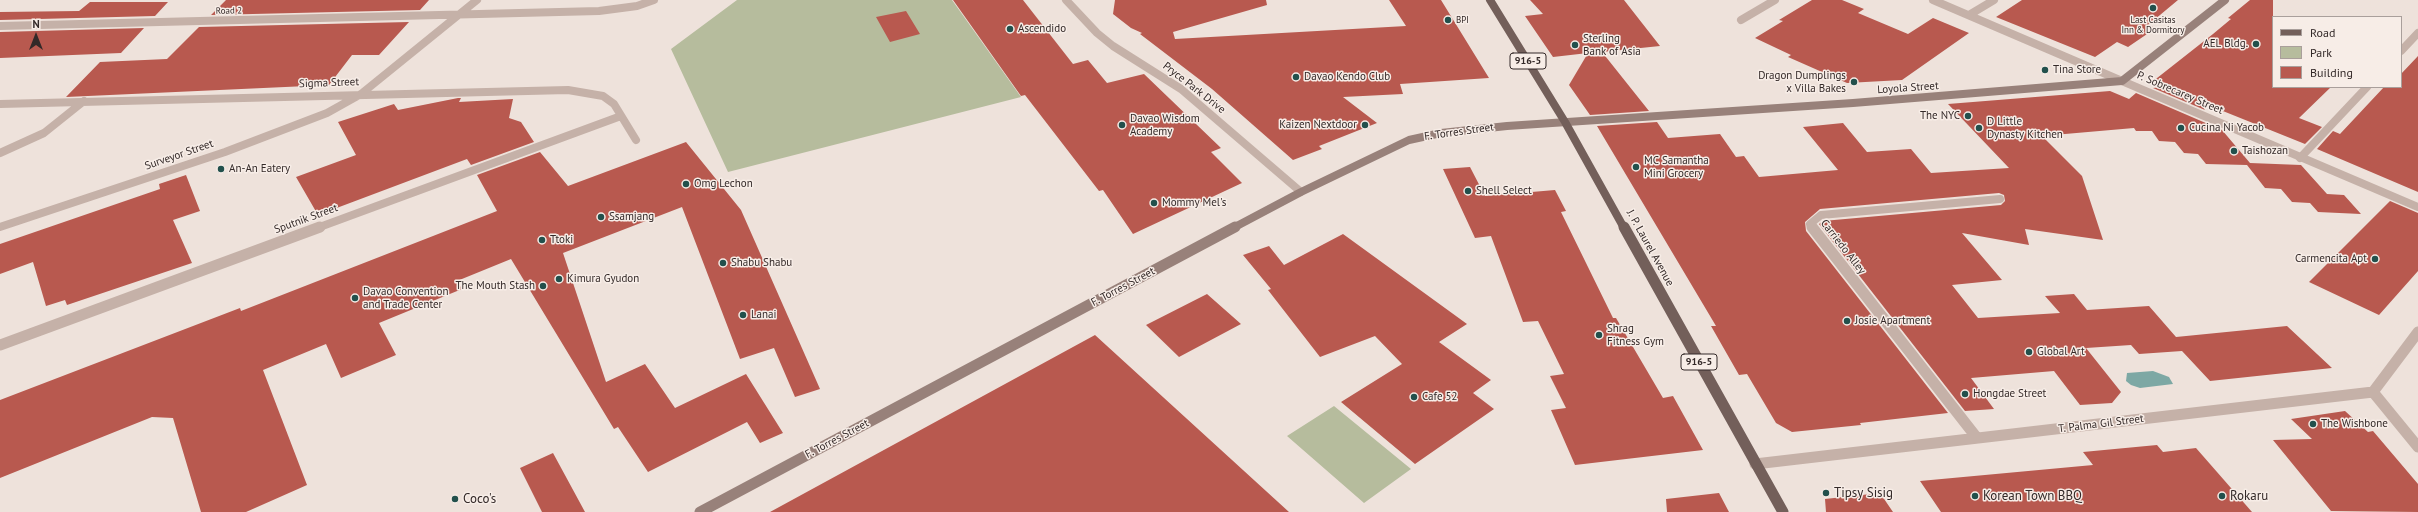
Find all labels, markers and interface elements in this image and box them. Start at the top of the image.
marker: Last Casitas Inn & Dormitory [2148,3,2158,13]
street label: Road 2 [216,5,242,17]
marker: BPI [1443,15,1453,25]
place label: BPI [1456,15,1469,25]
place label: Last Casitas Inn & Dormitory [2121,15,2185,36]
north arrow [16,16,56,56]
legend [2272,16,2402,88]
text: N [32,17,40,31]
place label: Ascendido [1018,22,1066,36]
marker: Ascendido [1005,24,1015,34]
text: Road [2310,25,2335,40]
place label: Sterling Bank of Asia [1583,32,1641,58]
place label: AEL Bldg. [2203,37,2248,51]
marker: AEL Bldg. [2251,39,2261,49]
marker: Sterling Bank of Asia [1570,40,1580,50]
text: Park [2310,45,2332,60]
road number: 916-5 [1510,53,1546,69]
street label: Pryce Park Drive [1160,60,1228,116]
place label: Tina Store [2053,63,2101,77]
marker: Tina Store [2040,65,2050,75]
text: Building [2310,65,2353,80]
place label: Dragon Dumplings x Villa Bakes [1758,69,1846,95]
street label: P. Sobrecarey Street [2135,69,2225,117]
place label: Davao Kendo Club [1304,70,1390,84]
marker: Davao Kendo Club [1291,72,1301,82]
street label: Sigma Street [299,75,359,91]
marker: Dragon Dumplings x Villa Bakes [1849,77,1859,87]
street label: Loyola Street [1877,79,1939,97]
place label: The NYC [1920,109,1960,123]
marker: The NYC [1963,111,1973,121]
place label: Davao Wisdom Academy [1130,112,1200,138]
place label: D Little Dynasty Kitchen [1987,115,2063,141]
place label: Kaizen Nextdoor [1279,118,1357,132]
marker: Davao Wisdom Academy [1117,120,1127,130]
marker: Kaizen Nextdoor [1360,120,1370,130]
street label: F. Torres Street [1423,121,1495,143]
place label: Cucina Ni Yacob [2189,121,2264,135]
marker: D Little Dynasty Kitchen [1974,123,1984,133]
marker: Cucina Ni Yacob [2176,123,2186,133]
street label: Surveyor Street [143,137,215,173]
place label: Taishozan [2242,144,2288,158]
marker: Taishozan [2229,146,2239,156]
place label: MC Samantha Mini Grocery [1644,154,1709,180]
place label: An-An Eatery [229,162,290,176]
marker: MC Samantha Mini Grocery [1631,162,1641,172]
marker: An-An Eatery [216,164,226,174]
place label: Omg Lechon [694,177,753,191]
marker: Omg Lechon [681,179,691,189]
place label: Shell Select [1476,184,1532,198]
marker: Shell Select [1463,186,1473,196]
place label: Mommy Mel's [1162,196,1226,210]
marker: Mommy Mel's [1149,198,1159,208]
street label: Sputnik Street [272,201,340,237]
street label: J. P. Laurel Avenue [1624,208,1676,288]
place label: Ssamjang [609,210,654,224]
marker: Ssamjang [596,212,606,222]
street label: Carriedo Alley [1818,217,1868,277]
place label: Ttoki [550,233,573,247]
marker: Ttoki [537,235,547,245]
place label: Carmencita Apt [2295,252,2367,266]
marker: Carmencita Apt [2370,254,2380,264]
place label: Shabu Shabu [731,256,792,270]
marker: Shabu Shabu [718,258,728,268]
street label: F. Torres Street [1089,265,1157,309]
place label: Kimura Gyudon [567,272,639,286]
marker: Kimura Gyudon [554,274,564,284]
place label: The Mouth Stash [455,279,535,293]
marker: The Mouth Stash [538,281,548,291]
place label: Davao Convention and Trade Center [363,285,448,311]
marker: Davao Convention and Trade Center [350,293,360,303]
place label: Lanai [751,308,776,322]
marker: Lanai [738,310,748,320]
place label: Josie Apartment [1855,314,1930,328]
marker: Josie Apartment [1842,316,1852,326]
place label: Shrag Fitness Gym [1607,322,1664,348]
marker: Shrag Fitness Gym [1594,330,1604,340]
place label: Global Art [2037,345,2085,359]
marker: Global Art [2024,347,2034,357]
road number: 916-5 [1681,354,1717,370]
place label: Hongdae Street [1973,387,2046,401]
marker: Hongdae Street [1960,389,1970,399]
place label: Cafe 52 [1422,390,1457,404]
marker: Cafe 52 [1409,392,1419,402]
street label: T. Palma Gil Street [2058,412,2144,436]
street label: F. Torres Street [803,417,871,461]
place label: The Wishbone [2321,417,2388,431]
marker: The Wishbone [2308,419,2318,429]
place label: Tipsy Sisig [1834,485,1893,501]
marker: Tipsy Sisig [1821,488,1831,498]
place label: Korean Town BBQ [1983,488,2082,504]
place label: Rokaru [2230,488,2268,504]
place label: Coco's [463,491,496,507]
marker: Korean Town BBQ [1970,491,1980,501]
marker: Rokaru [2217,491,2227,501]
marker: Coco's [450,494,460,504]

